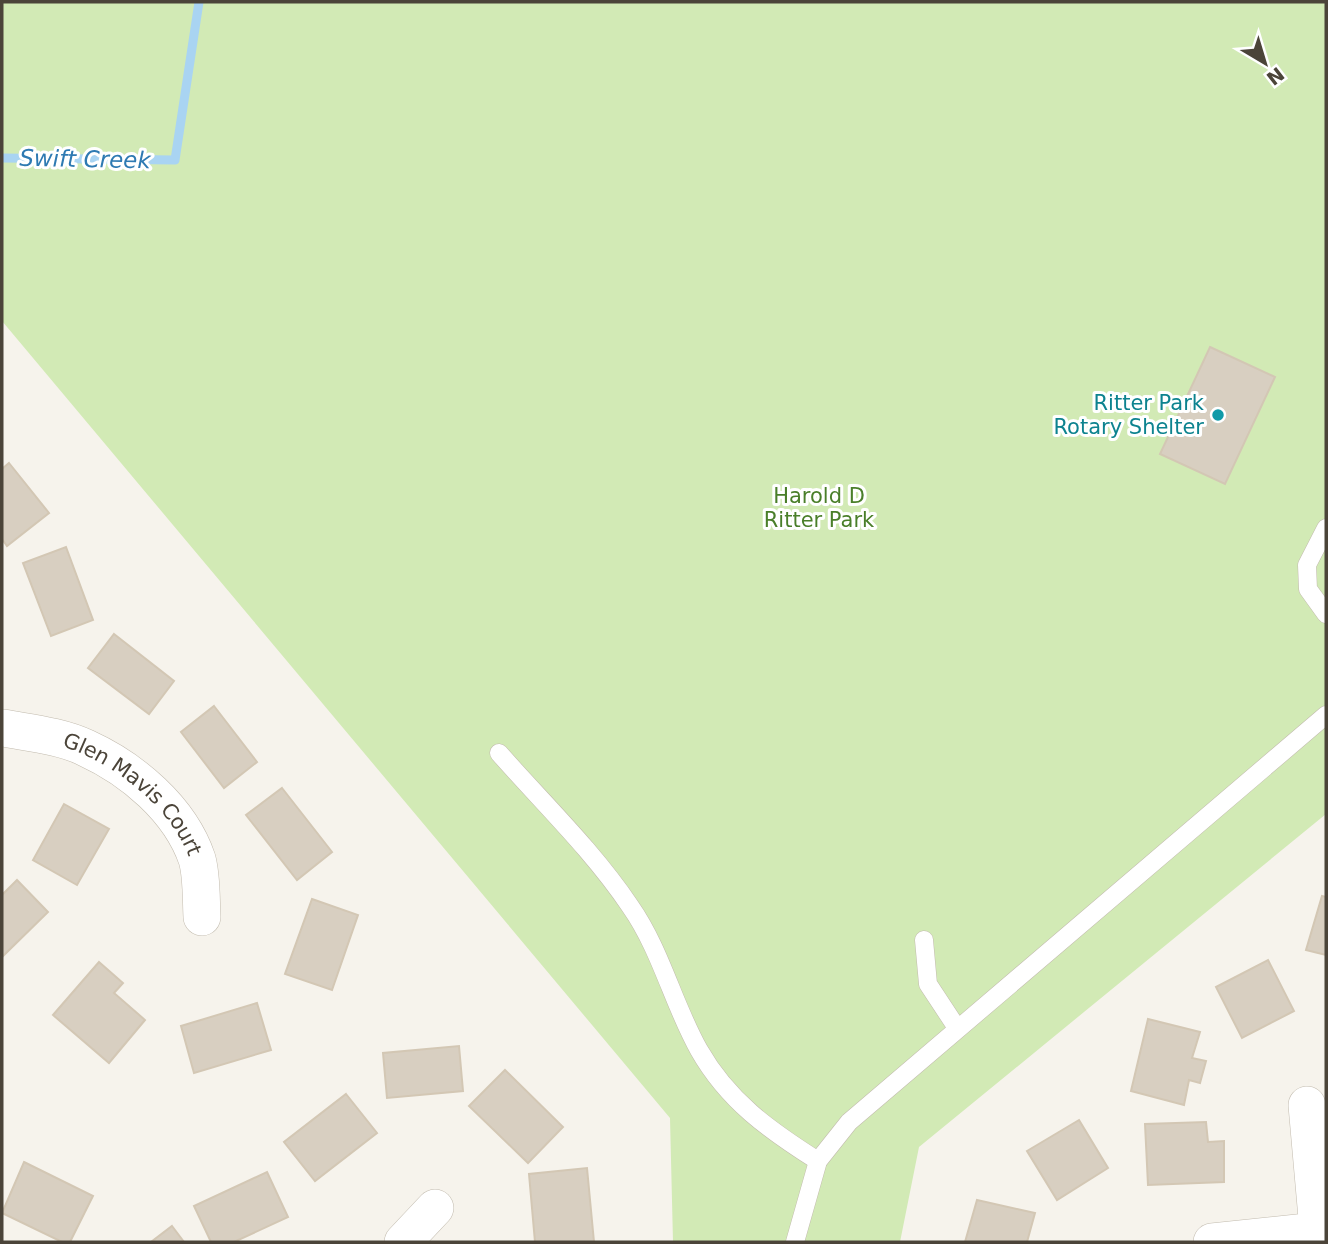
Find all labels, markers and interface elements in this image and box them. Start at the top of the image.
north arrow [1230,28,1300,98]
text: N [1262,63,1289,90]
water label: Swift Creek [19,145,153,173]
place label: Ritter Park Rotary Shelter [1053,391,1205,439]
marker: Ritter Park Rotary Shelter [1210,407,1226,423]
park label: Harold D Ritter Park [764,484,875,532]
street label: Glen Mavis Court [60,728,206,859]

